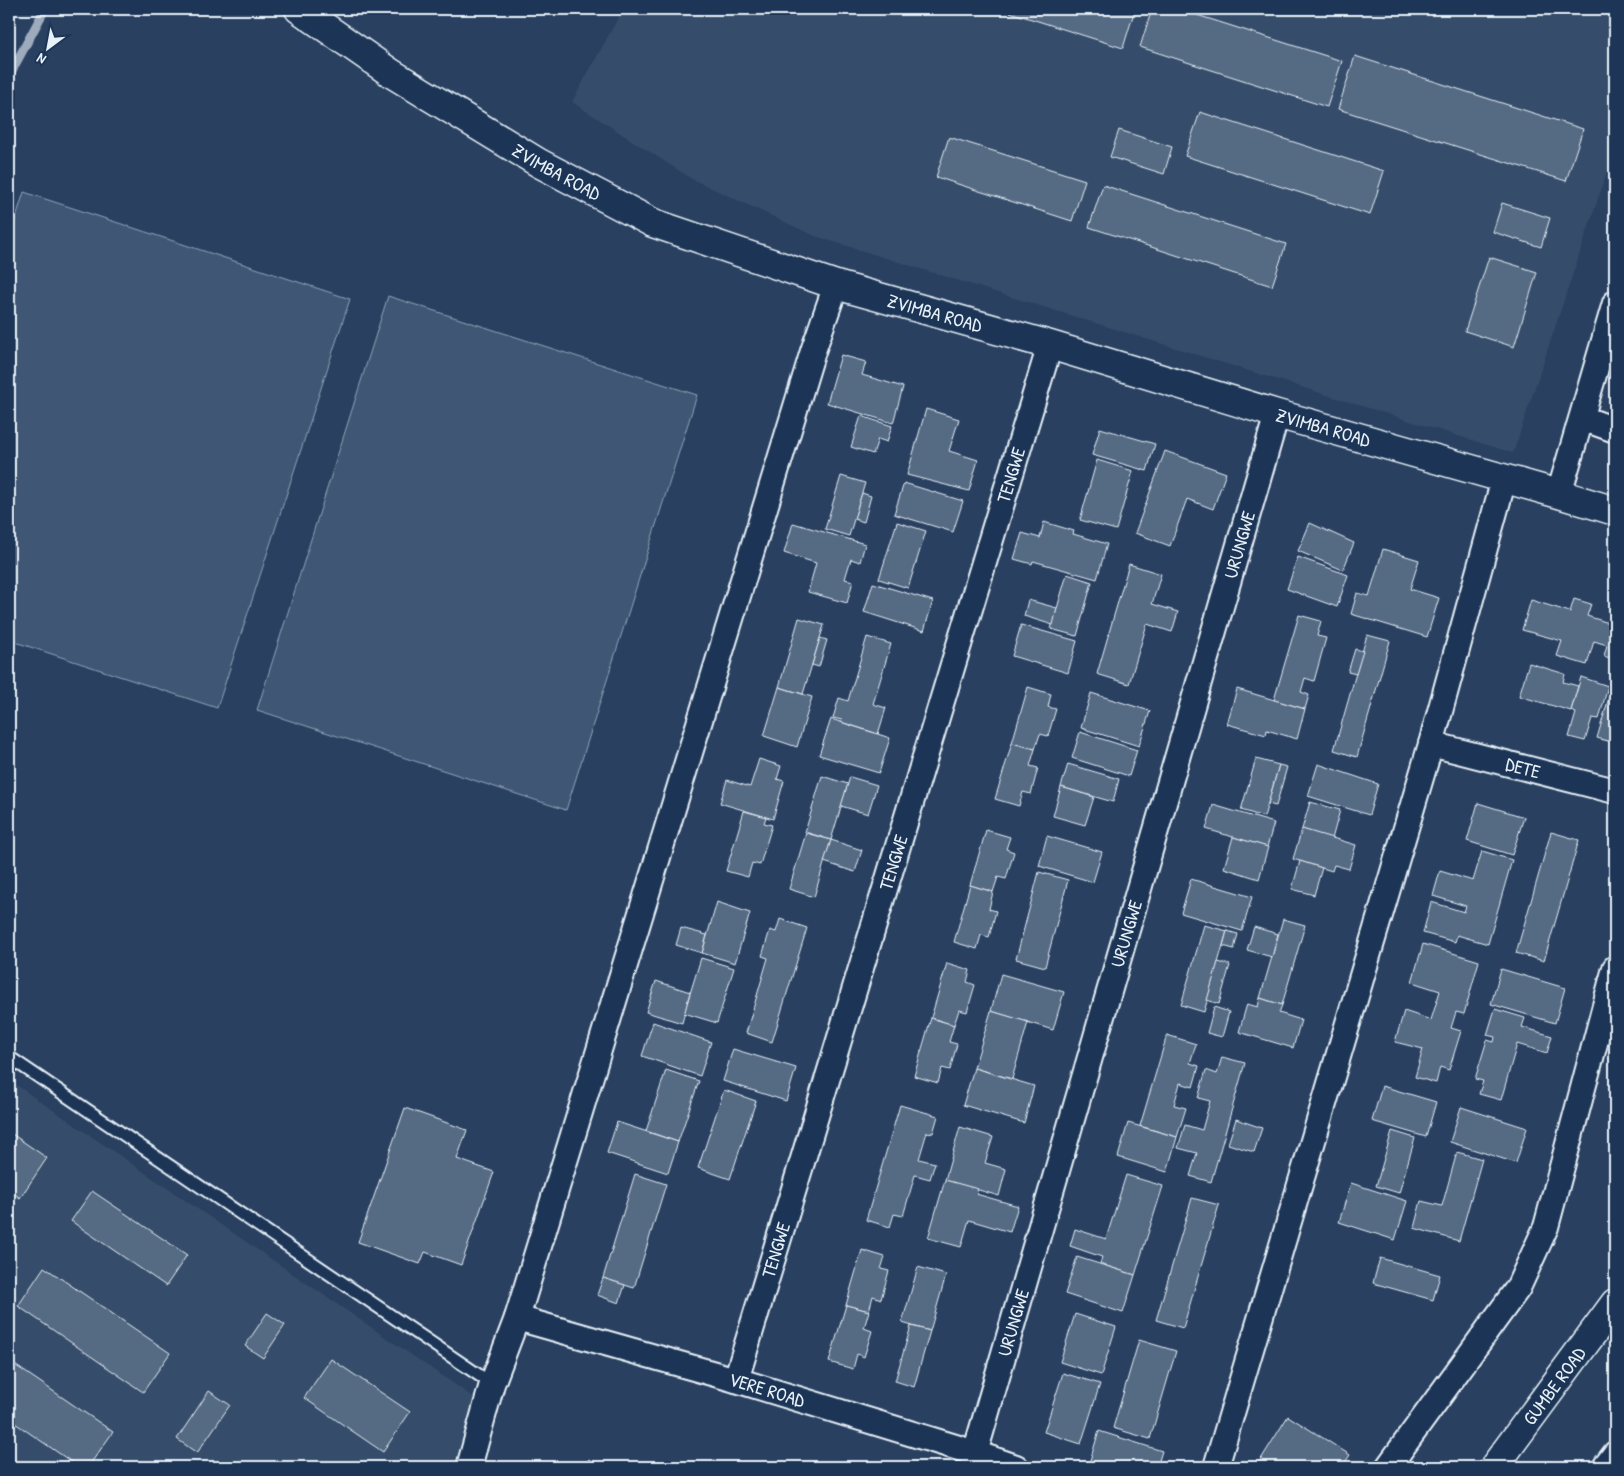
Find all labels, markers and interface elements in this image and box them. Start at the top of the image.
north arrow [22,22,72,72]
text: N [32,49,49,69]
street label: ZVIMBA ROAD [508,137,605,206]
street label: ZVIMBA ROAD [885,287,985,338]
street label: ZVIMBA ROAD [1273,401,1374,453]
street label: TENGWE [990,443,1031,506]
street label: URUNGWE [1217,507,1261,581]
street label: DETE [1503,751,1544,785]
street label: TENGWE [872,831,914,893]
street label: URUNGWE [1104,896,1148,970]
street label: TENGWE [755,1218,796,1281]
street label: URUNGWE [991,1285,1035,1359]
street label: GUMBE ROAD [1517,1341,1591,1430]
street label: VERE ROAD [726,1366,808,1413]

